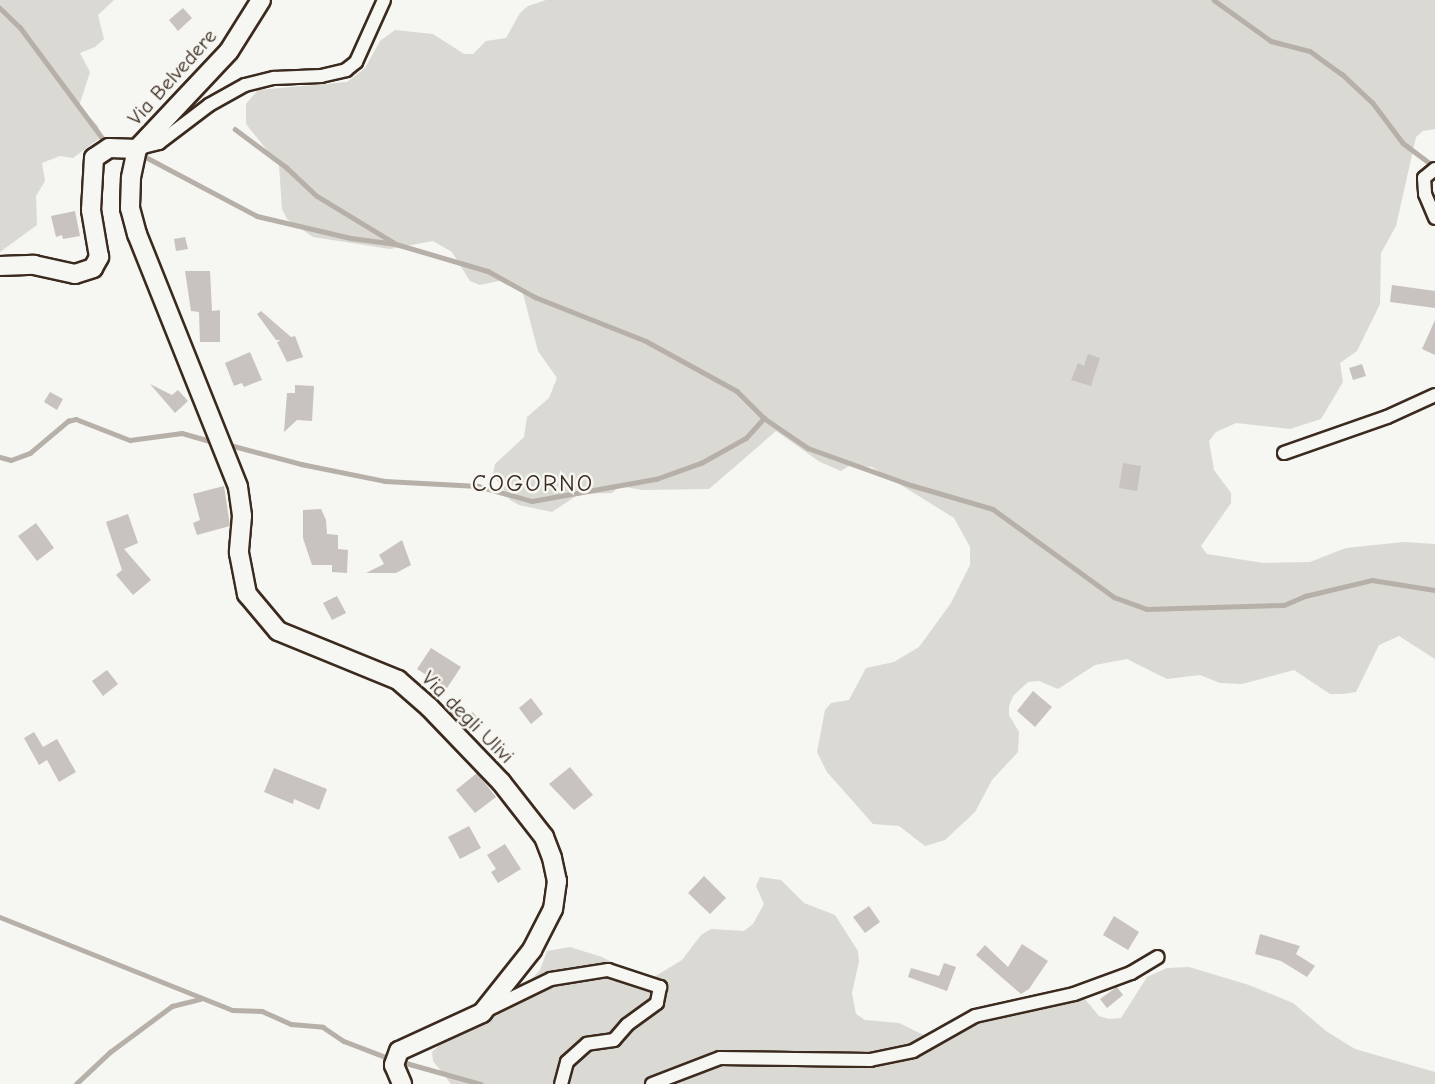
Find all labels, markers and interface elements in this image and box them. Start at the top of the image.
street label: Via Belvedere [122,24,222,130]
district label: COGORNO [473,470,593,498]
street label: Via degli Ulivi [417,666,519,768]

